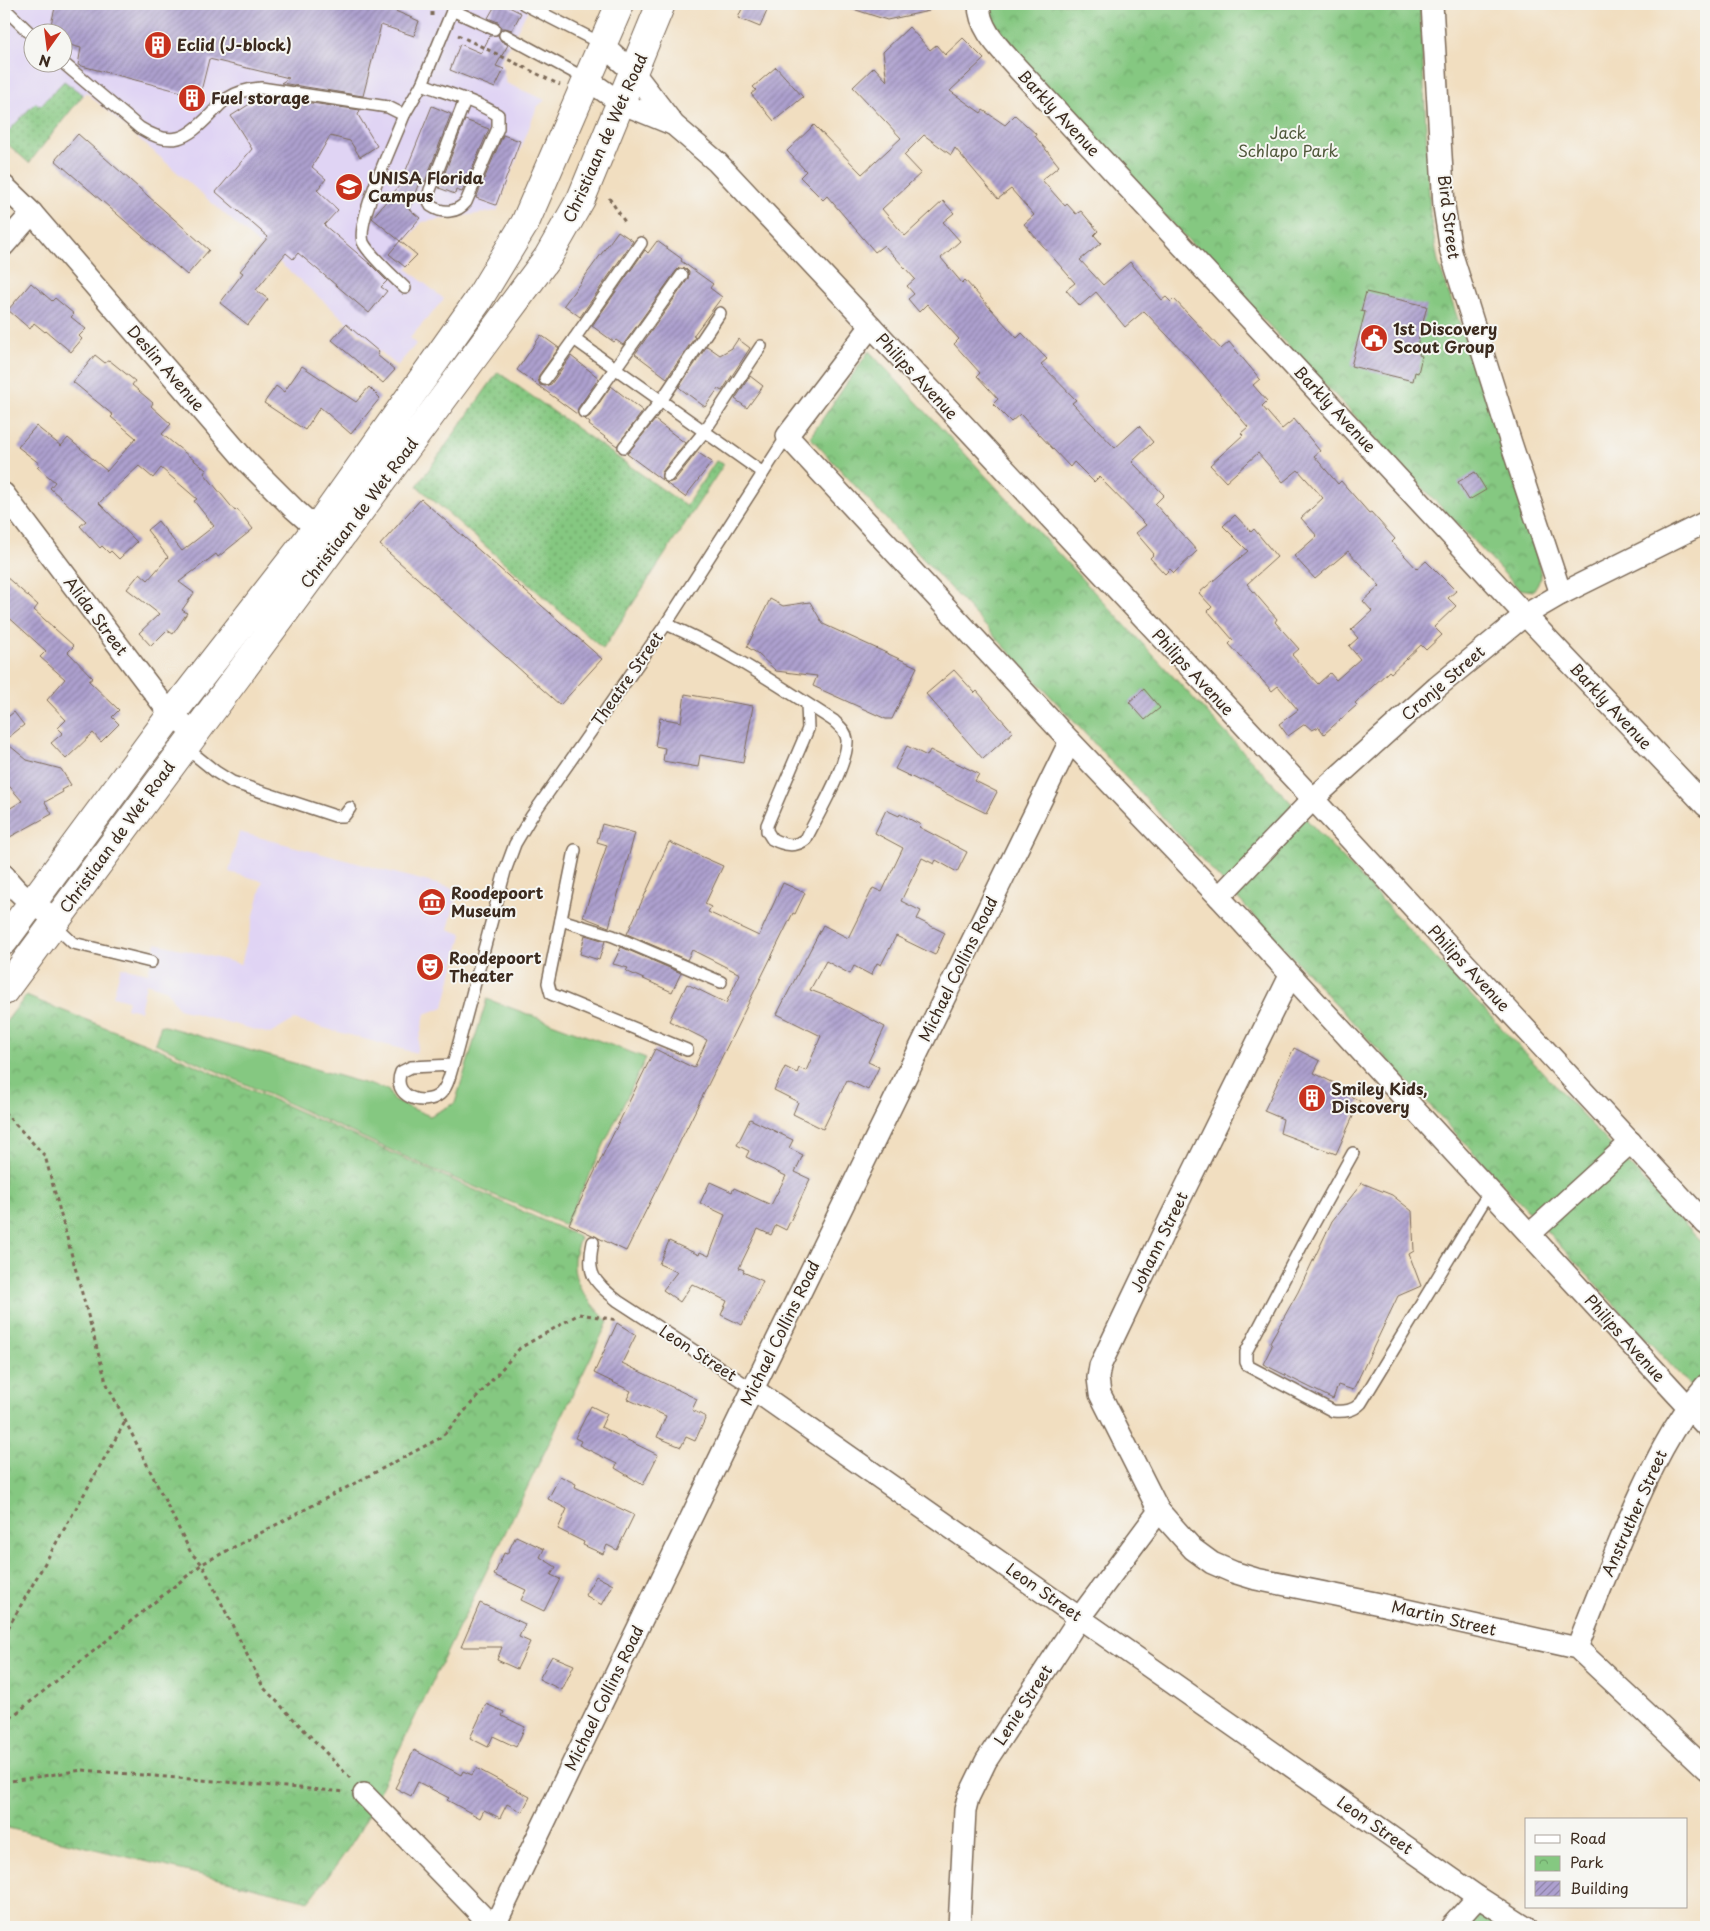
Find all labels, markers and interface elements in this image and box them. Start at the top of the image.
north arrow [22,22,72,72]
building icon: Eclid (J-block) [143,30,173,60]
place label: Eclid (J-block) [177,32,292,56]
street label: Christiaan de Wet Road [556,49,652,226]
text: N [37,50,53,73]
street label: Barkly Avenue [1013,64,1106,161]
building icon: Fuel storage [177,83,207,113]
place label: Fuel storage [211,85,310,109]
park label: Jack Schlapo Park [1238,120,1339,162]
place label: UNISA Florida Campus [368,165,484,207]
school or university icon: UNISA Florida Campus [334,172,364,202]
street label: Bird Street [1433,173,1467,261]
place label: 1st Discovery Scout Group [1393,316,1497,358]
street label: Deslin Avenue [123,319,211,416]
public building icon: 1st Discovery Scout Group [1359,323,1389,353]
street label: Philips Avenue [871,327,964,424]
street label: Barkly Avenue [1289,360,1382,457]
street label: Christiaan de Wet Road [294,432,423,593]
street label: Alida Street [59,571,135,660]
street label: Philips Avenue [1147,623,1240,720]
street label: Theatre Street [585,626,668,731]
street label: Cronje Street [1395,639,1490,725]
street label: Barkly Avenue [1565,657,1658,754]
street label: Christiaan de Wet Road [53,755,180,918]
place label: Roodepoort Museum [451,880,544,922]
museum icon: Roodepoort Museum [417,887,447,917]
street label: Michael Collins Road [912,892,1003,1045]
street label: Philips Avenue [1423,919,1516,1016]
place label: Roodepoort Theater [449,945,542,987]
theatre icon: Roodepoort Theater [415,952,445,982]
place label: Smiley Kids, Discovery [1331,1076,1428,1118]
building icon: Smiley Kids, Discovery [1297,1083,1327,1113]
street label: Johann Street [1123,1187,1193,1296]
street label: Michael Collins Road [734,1256,825,1409]
street label: Philips Avenue [1580,1288,1672,1387]
street label: Leon Street [655,1318,742,1386]
street label: Anstruther Street [1594,1445,1672,1580]
street label: Leon Street [1002,1556,1088,1627]
street label: Martin Street [1389,1593,1499,1641]
street label: Michael Collins Road [558,1621,649,1774]
street label: Lenie Street [987,1659,1057,1749]
street label: Leon Street [1333,1789,1419,1860]
legend [1525,1818,1688,1908]
text: Road [1570,1826,1606,1849]
text: Park [1570,1850,1604,1873]
text: Building [1570,1876,1629,1899]

